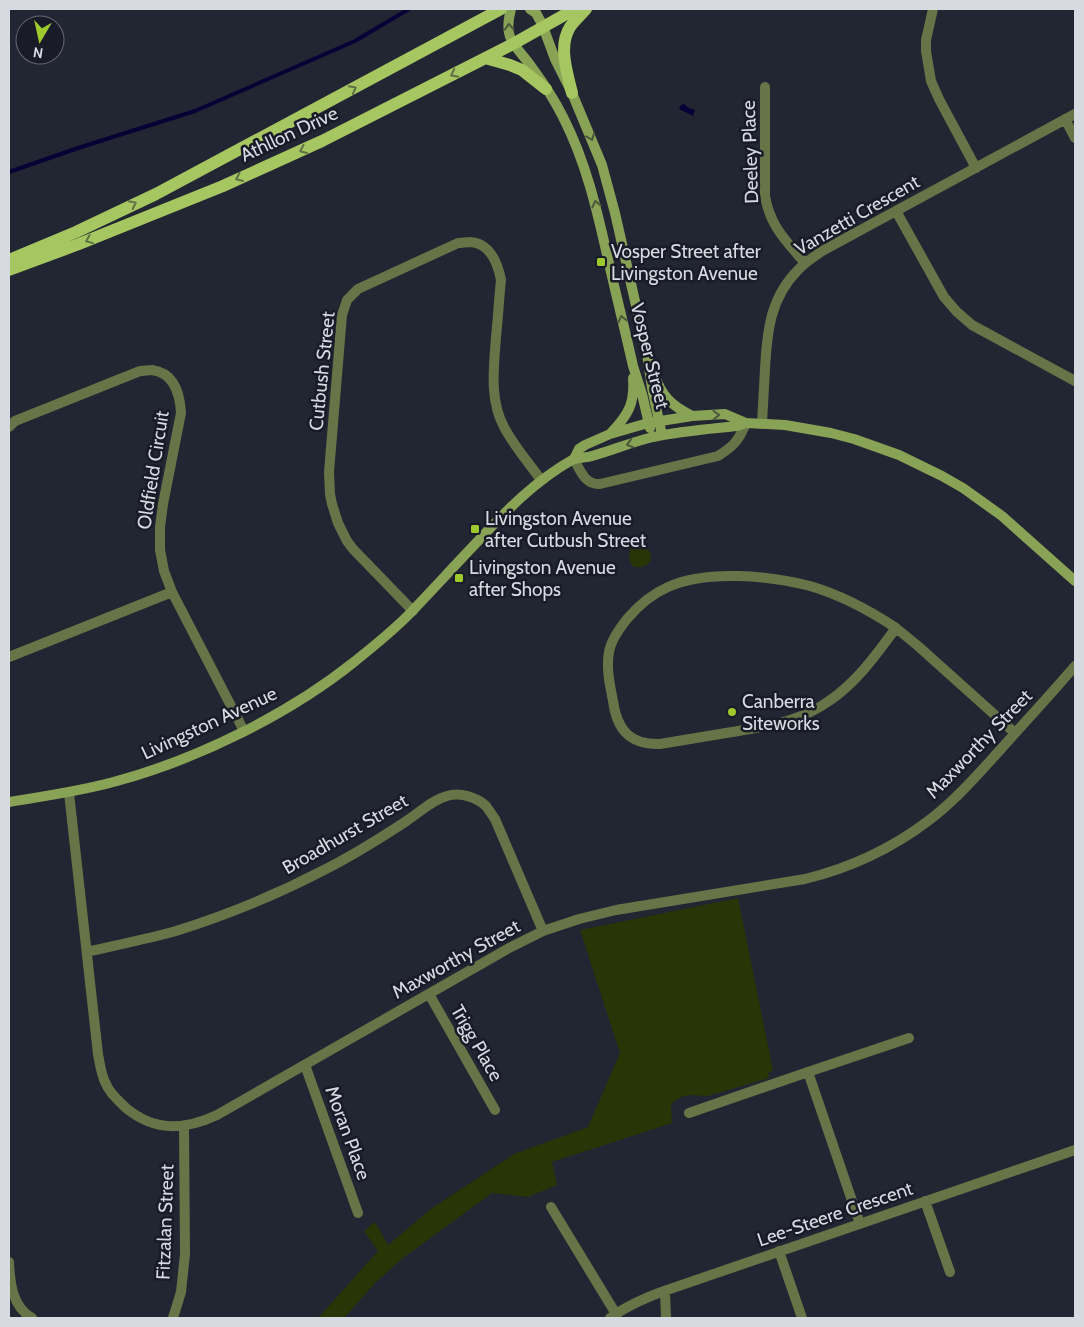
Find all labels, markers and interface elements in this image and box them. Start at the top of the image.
north arrow [15,15,65,65]
one-way arrow [504,22,514,30]
text: N [32,43,44,63]
one-way arrow [450,68,459,78]
one-way arrow [347,85,356,95]
street label: Deeley Place [737,100,763,204]
street label: Athllon Drive [237,101,342,167]
one-way arrow [585,132,596,141]
one-way arrow [299,143,308,154]
street label: Vanzetti Crescent [791,170,924,260]
one-way arrow [235,172,244,183]
one-way arrow [128,200,137,211]
one-way arrow [591,200,602,209]
one-way arrow [85,234,94,244]
place label: Vosper Street after Livingston Avenue [611,240,761,285]
marker: Vosper Street after Livingston Avenue [595,256,607,268]
street label: Vosper Street [626,301,674,412]
street label: Cutbush Street [304,310,340,432]
one-way arrow [617,314,628,323]
street label: Oldfield Circuit [132,408,174,531]
one-way arrow [713,410,721,420]
one-way arrow [626,438,635,448]
place label: Livingston Avenue after Cutbush Street [485,507,647,552]
marker: Livingston Avenue after Cutbush Street [469,523,481,535]
place label: Livingston Avenue after Shops [469,556,616,601]
marker: Livingston Avenue after Shops [453,572,465,584]
street label: Livingston Avenue [138,681,281,764]
street label: Maxworthy Street [921,684,1037,803]
place label: Canberra Siteworks [742,690,820,735]
marker: Canberra Siteworks [726,706,738,718]
street label: Broadhurst Street [278,789,412,879]
street label: Maxworthy Street [388,914,525,1004]
street label: Trigg Place [446,1001,508,1085]
street label: Moran Place [320,1083,376,1183]
street label: Fitzalan Street [151,1163,179,1280]
street label: Lee-Steere Crescent [754,1176,916,1251]

